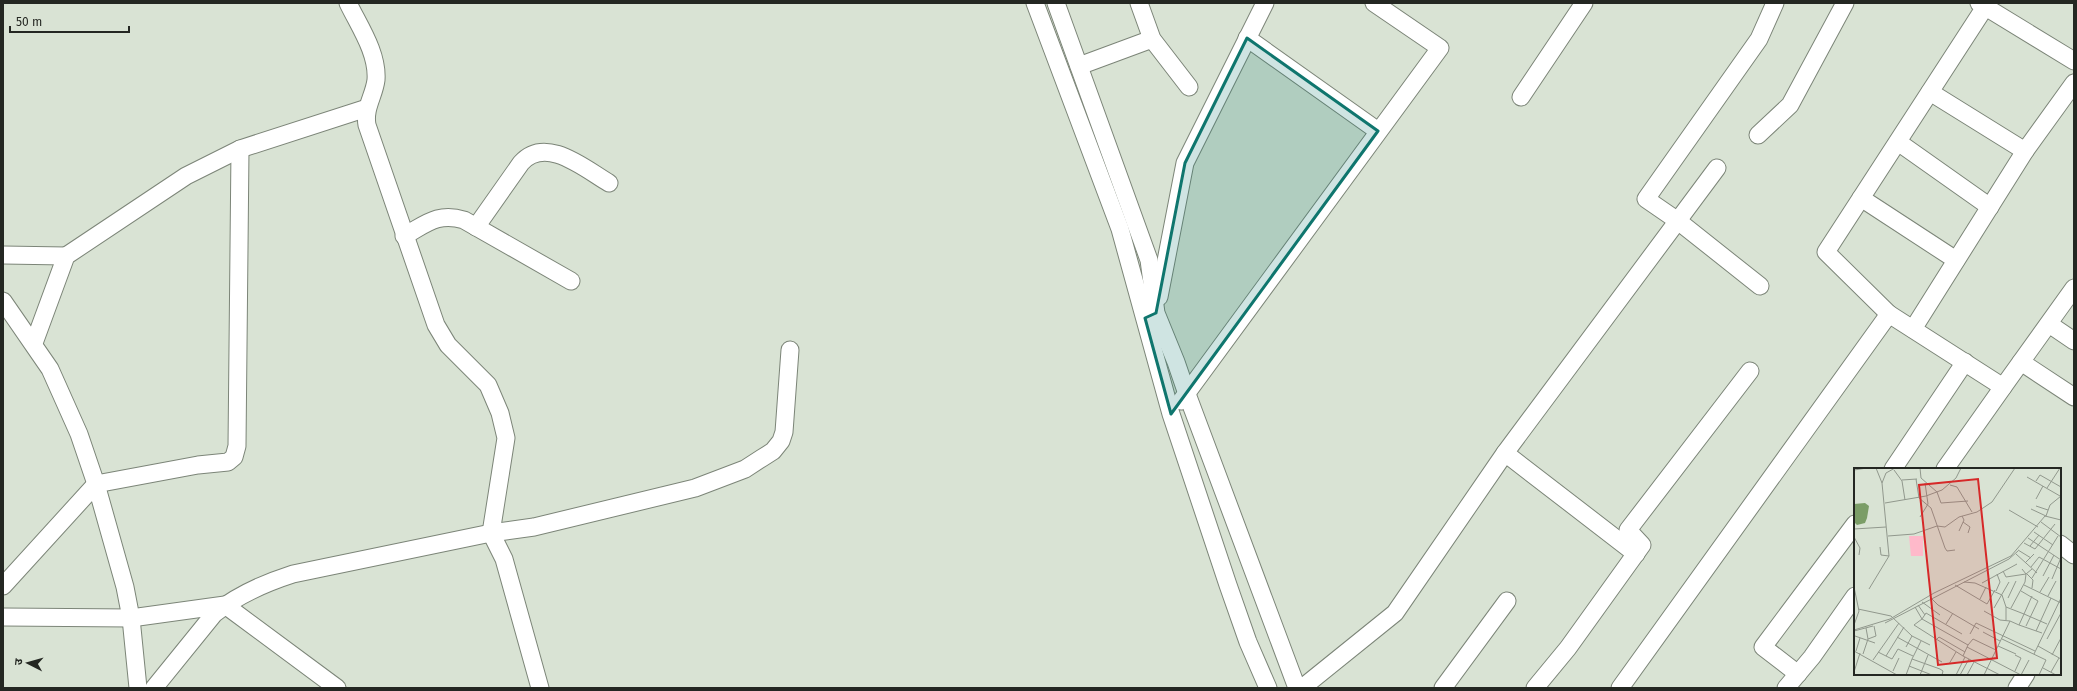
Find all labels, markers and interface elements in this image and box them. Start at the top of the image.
scale bar [10,8,129,34]
text: 50 m [16,15,42,29]
inset map [1854,468,2061,675]
north arrow [8,643,48,683]
text: उ [12,658,25,666]

